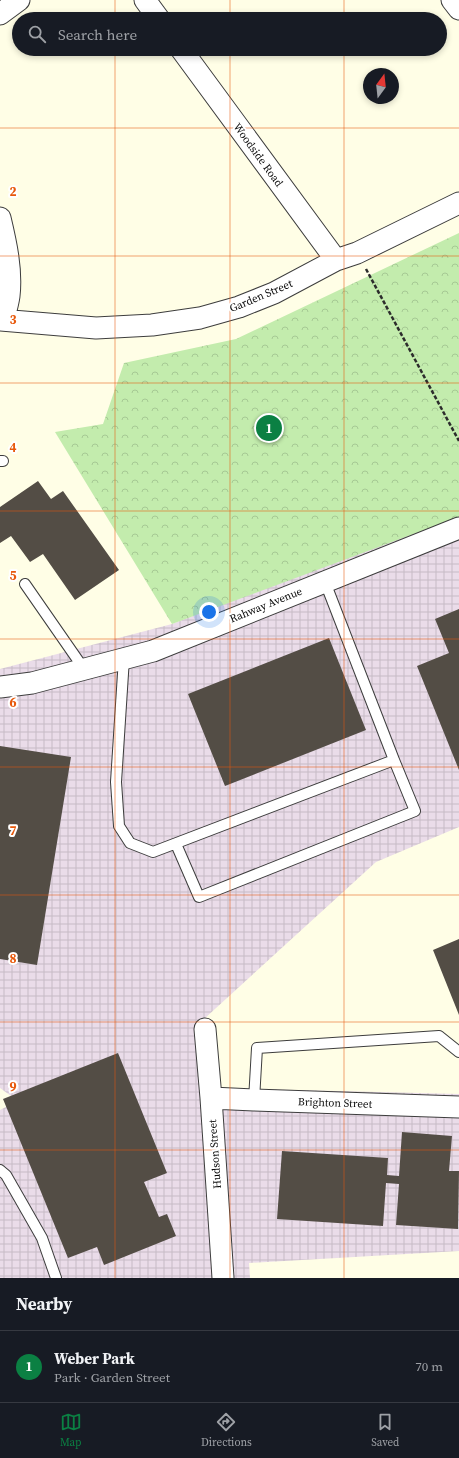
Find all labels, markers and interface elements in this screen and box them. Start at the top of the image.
search box [12,12,447,56]
icon: search [26,23,48,45]
text: Search here [58,24,137,45]
north arrow [363,68,399,104]
street label: Woodside Road [230,120,287,191]
text: 2 [9,183,17,200]
street label: Garden Street [227,276,295,316]
text: 3 [9,311,17,328]
pin: 1 [256,413,282,443]
text: 4 [9,439,17,456]
text: 5 [9,567,17,584]
street label: Rahway Avenue [227,583,305,626]
your location [199,602,219,622]
text: 6 [9,694,17,711]
text: 7 [9,822,17,839]
text: 8 [9,950,17,967]
text: 9 [9,1078,17,1095]
street label: Brighton Street [298,1094,373,1112]
street label: Hudson Street [205,1118,225,1189]
text: Nearby [16,1292,72,1316]
text: Weber Park [54,1348,135,1369]
text: 1 [25,1358,33,1375]
text: 70 m [415,1358,443,1375]
text: Park · Garden Street [54,1369,170,1386]
tab: Map [60,1411,82,1450]
tab: Directions [201,1411,252,1450]
tab: Saved [371,1411,399,1450]

